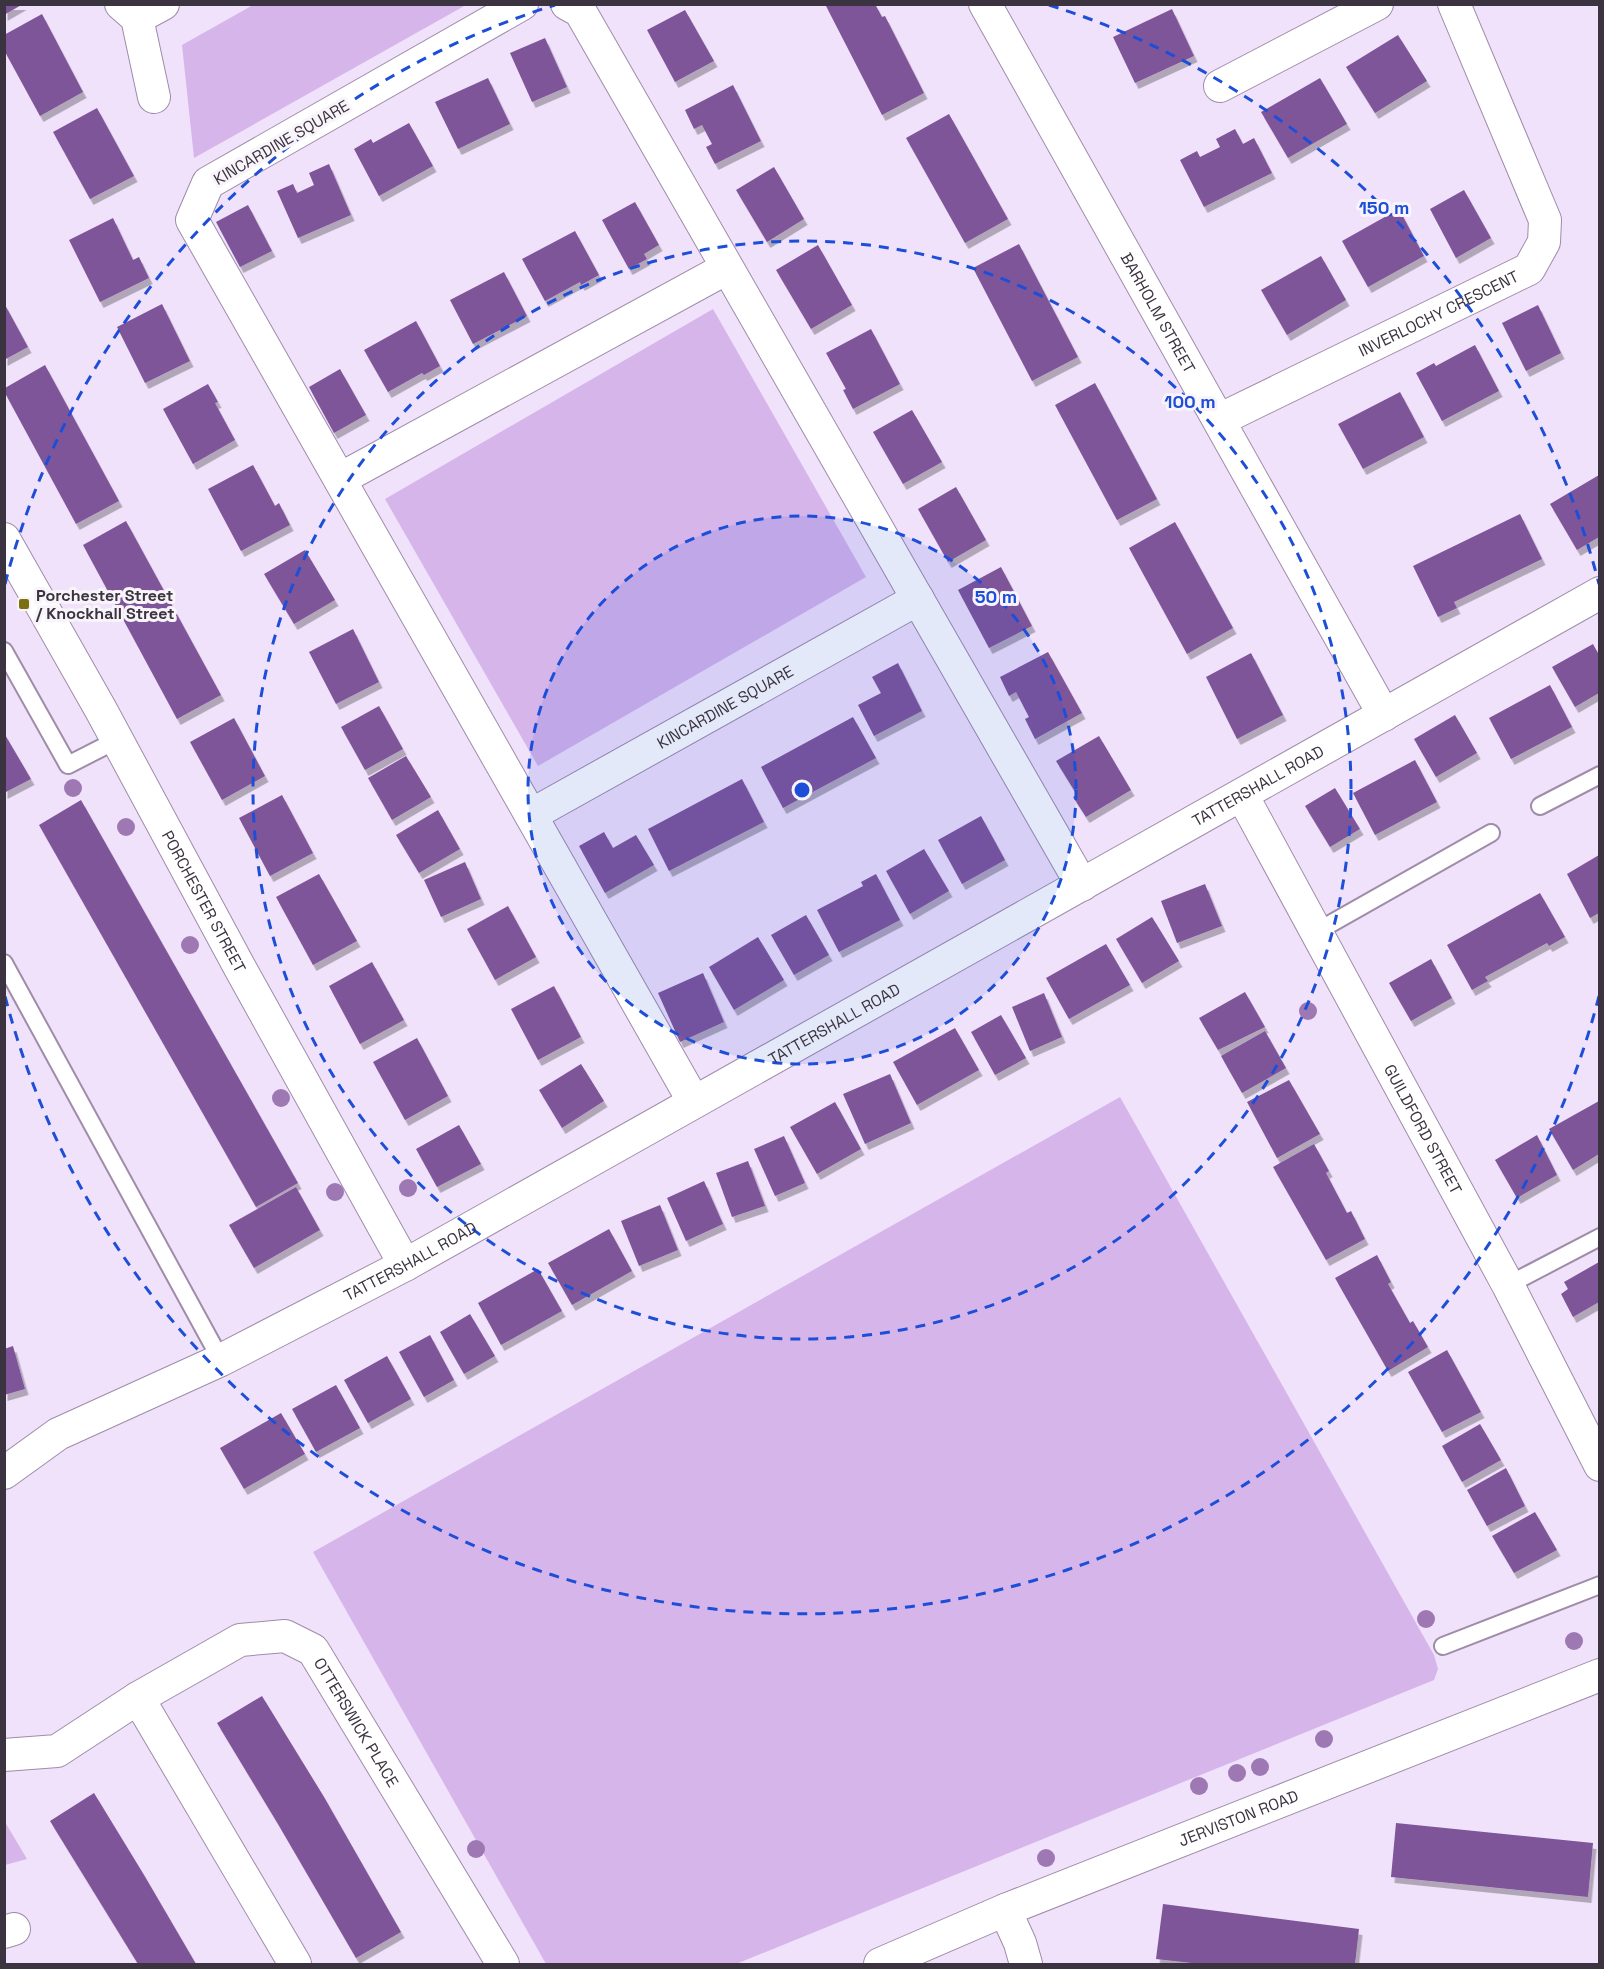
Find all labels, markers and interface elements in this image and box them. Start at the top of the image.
street label: KINCARDINE SQUARE [210,95,353,190]
text: 150 m [1359,196,1409,219]
street label: BARHOLM STREET [1116,249,1200,377]
street label: INVERLOCHY CRESCENT [1355,266,1522,362]
text: 100 m [1164,390,1216,413]
place label: Porchester Street / Knockhall Street [35,585,175,624]
text: 50 m [975,585,1017,608]
marker: Porchester Street / Knockhall Street [17,597,31,611]
street label: KINCARDINE SQUARE [653,661,797,754]
street label: TATTERSHALL ROAD [1188,740,1328,831]
centre of rings [792,780,812,800]
street label: PORCHESTER STREET [157,827,251,976]
street label: TATTERSHALL ROAD [765,979,904,1070]
street label: GUILDFORD STREET [1379,1061,1467,1198]
street label: TATTERSHALL ROAD [340,1217,480,1306]
street label: OTTERSWICK PLACE [309,1654,403,1791]
street label: JERVISTON ROAD [1175,1785,1302,1851]

